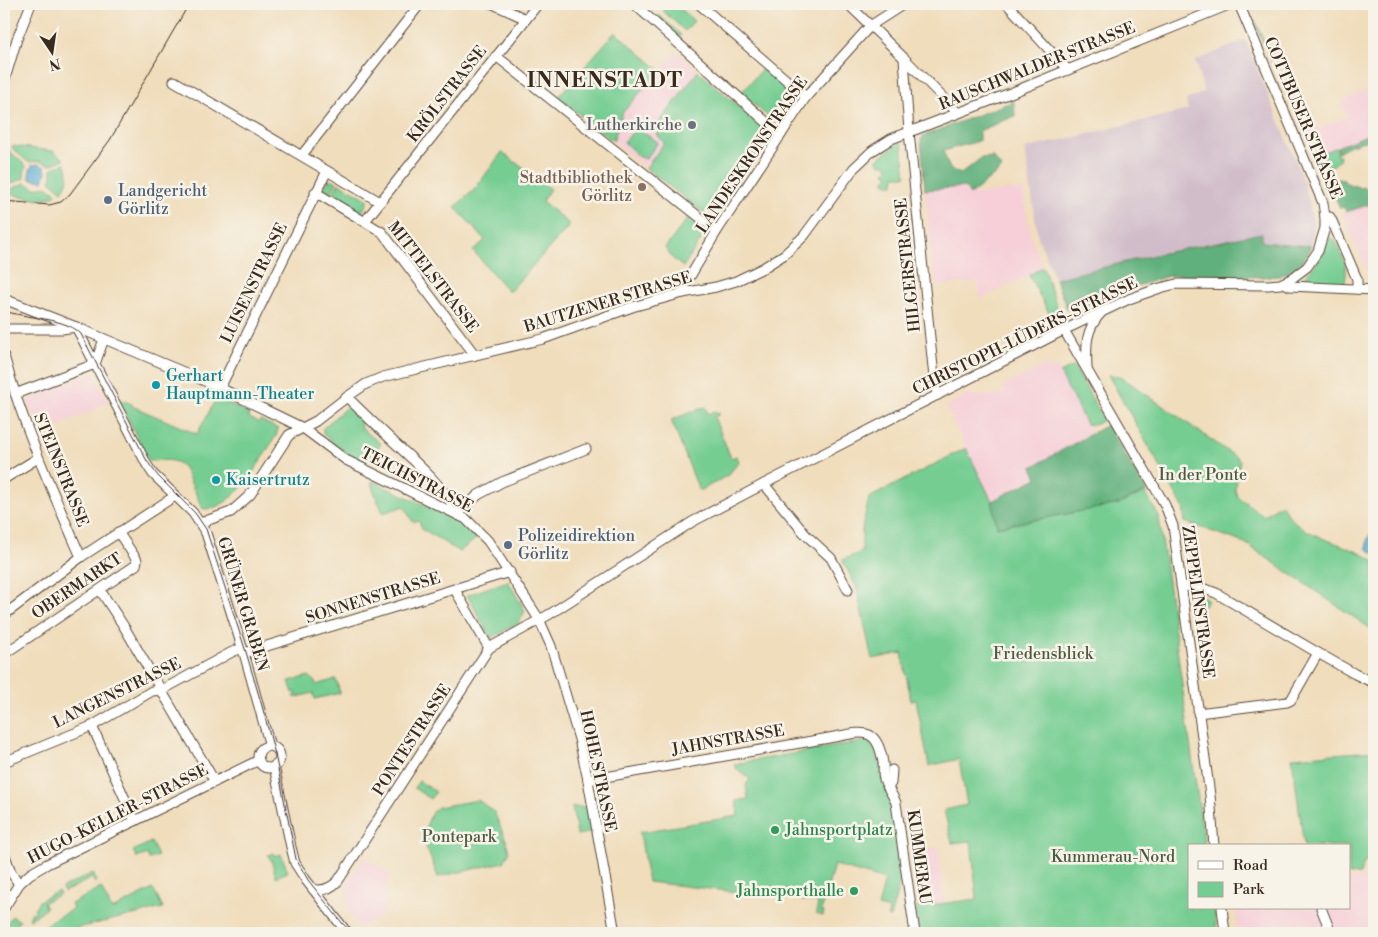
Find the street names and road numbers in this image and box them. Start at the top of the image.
street label: RAUSCHWALDER STRASSE [936,17,1138,115]
street label: COTTBUSER STRASSE [1260,34,1346,202]
street label: KRÖLSTRASSE [401,40,491,146]
street label: LANDESKRONSTRASSE [692,73,812,237]
street label: HILGERSTRASSE [891,197,925,333]
street label: MITTELSTRASSE [383,217,483,337]
street label: LUISENSTRASSE [216,219,292,347]
street label: BAUTZENER STRASSE [521,267,694,337]
street label: CHRISTOPH-LÜDERS-STRASSE [908,271,1141,399]
street label: STEINSTRASSE [29,410,93,530]
street label: TEICHSTRASSE [357,443,477,517]
street label: ZEPPELINSTRASSE [1177,524,1219,680]
street label: GRÜNER GRABEN [213,534,275,674]
street label: OBERMARKT [28,548,126,624]
street label: SONNENSTRASSE [303,568,443,628]
street label: LANGENSTRASSE [50,653,184,733]
street label: PONTESTRASSE [368,680,456,800]
street label: HOHE STRASSE [575,708,621,834]
street label: JAHNSTRASSE [669,720,786,760]
street label: HUGO-KELLER-STRASSE [24,760,212,868]
street label: KUMMERAU [902,808,936,906]

